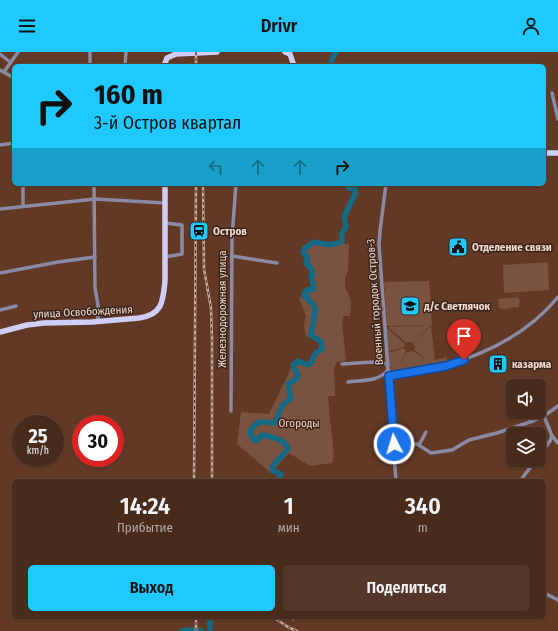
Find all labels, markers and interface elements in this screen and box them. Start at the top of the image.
icon: menu [16,15,38,37]
text: Drivr [261,15,297,37]
icon: person [520,15,542,37]
text: 160 m [94,78,163,111]
icon: right [28,80,80,132]
text: 3-й Остров квартал [94,112,241,134]
icon: left [205,156,227,178]
icon: ahead [247,156,269,178]
icon: ahead [289,156,311,178]
icon: right [331,156,353,178]
station icon: Остров [188,220,210,242]
place label: Остров [213,225,247,238]
public building icon: Отделение связи [447,236,469,258]
street label: Военный городок Остров-3 [364,238,386,366]
place label: Отделение связи [472,241,552,254]
street label: Железнодорожная улица [216,250,229,368]
school or university icon: д/с Светлячок [399,295,421,317]
place label: д/с Светлячок [423,300,491,313]
street label: улица Освобождения [33,303,133,321]
pin [447,319,481,360]
icon: arrive [453,325,475,347]
building icon: казарма [487,353,509,375]
place label: казарма [512,358,552,371]
map controls [506,379,546,467]
button: sound [506,379,546,419]
speed limit sign: 30 [72,415,124,467]
park label: Огороды [278,417,320,430]
position arrow [373,423,415,465]
text: 25 [28,424,48,448]
button: layers [506,427,546,467]
text: km/h [27,445,49,457]
text: 14:24 [120,492,170,520]
text: 1 [284,492,294,520]
text: 340 [405,492,441,520]
text: Прибытие [117,520,173,535]
text: мин [278,520,300,535]
text: m [418,520,428,535]
button: Выход [28,565,275,611]
button: Поделиться [283,565,530,611]

